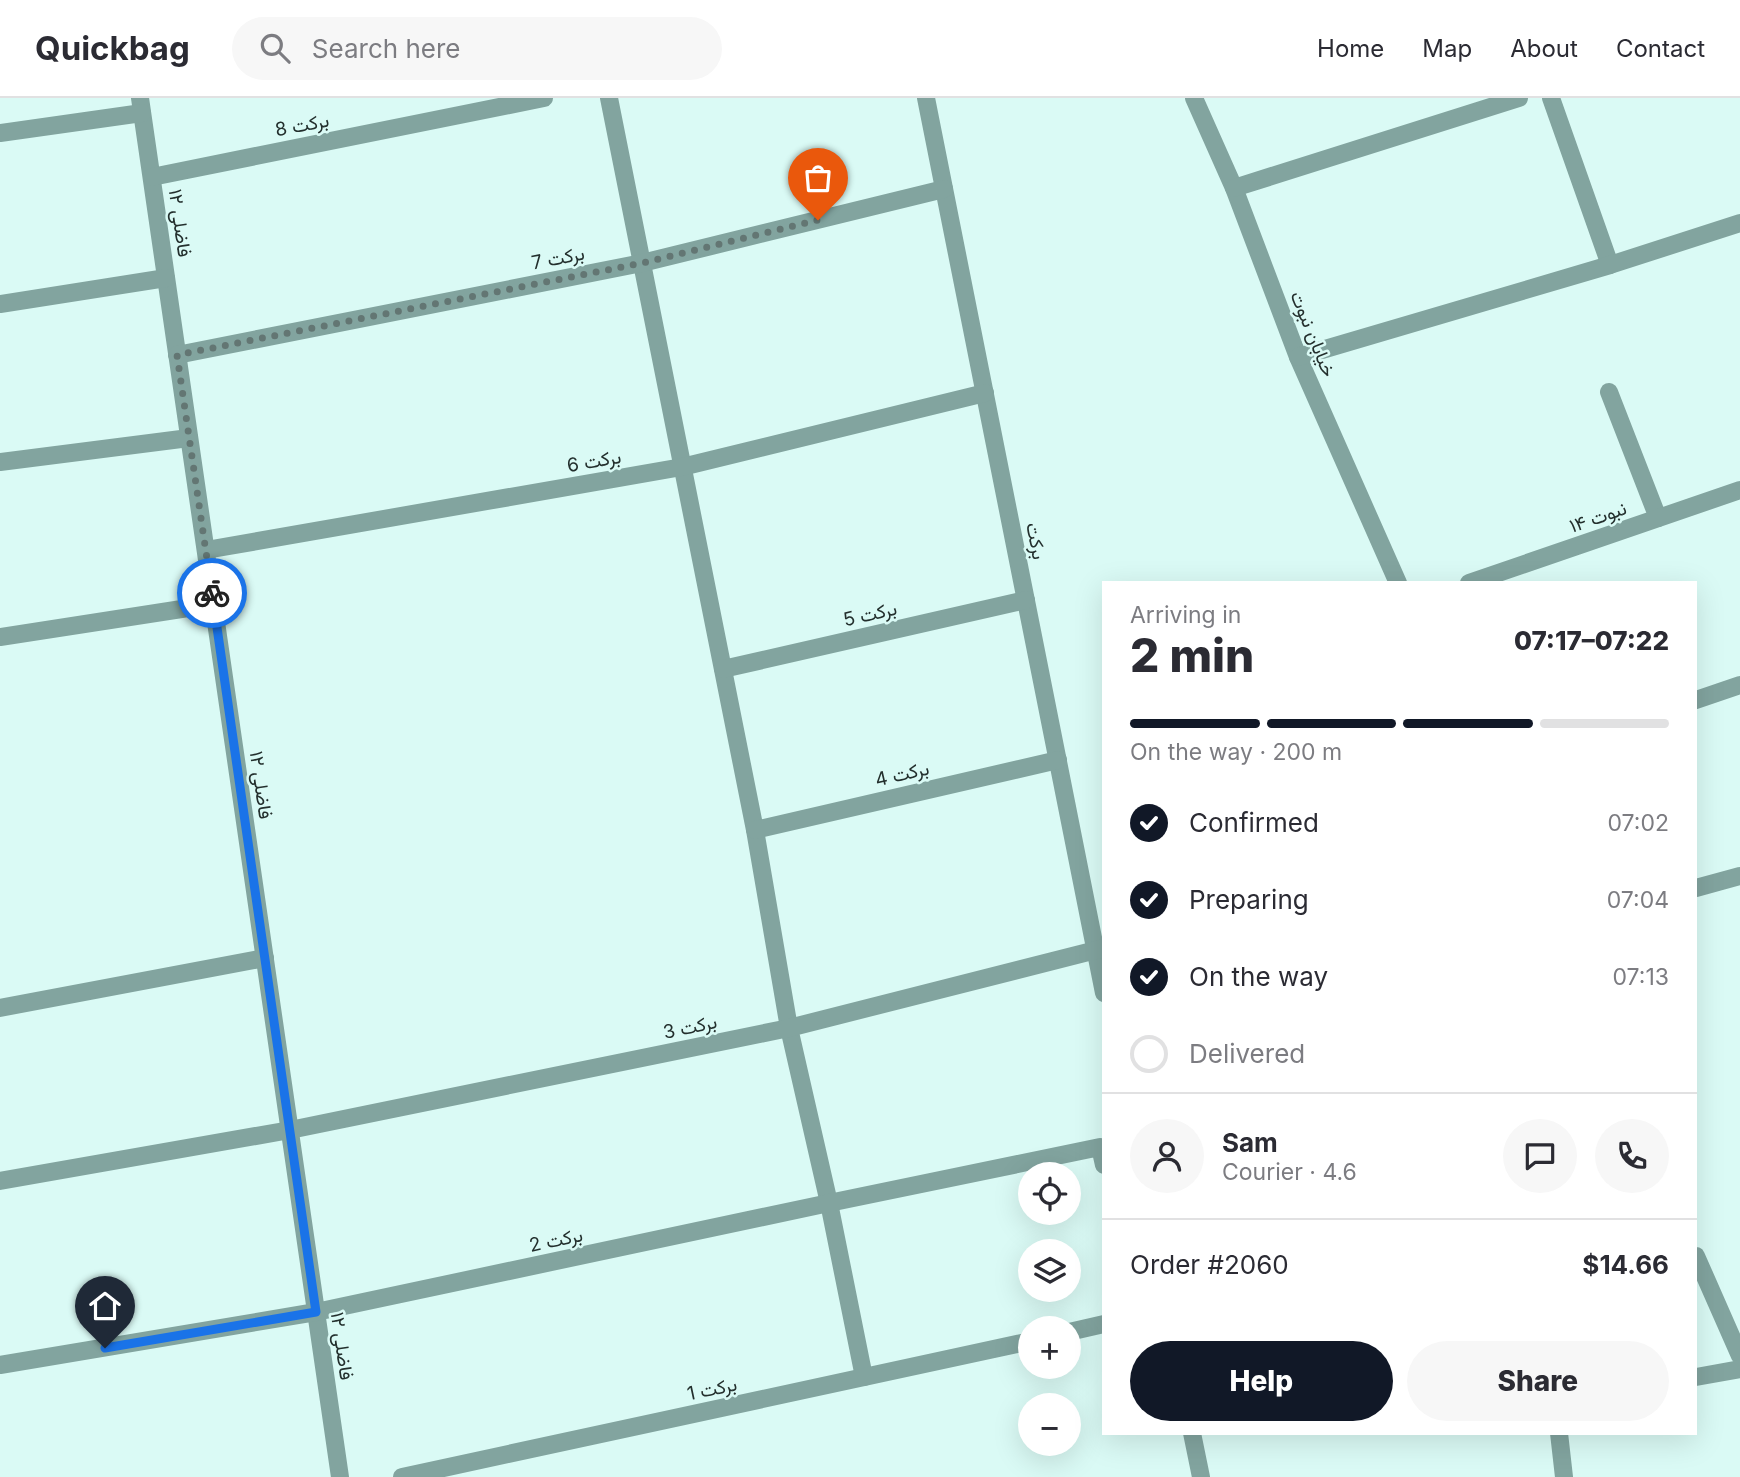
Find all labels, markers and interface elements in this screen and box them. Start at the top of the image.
search box [232,17,722,80]
text: Quickbag [35,28,190,68]
icon: search [256,29,294,67]
text: Search here [312,33,460,64]
text: Home [1317,34,1384,63]
text: Map [1422,34,1472,63]
text: About [1510,34,1578,63]
text: Contact [1616,34,1705,63]
street label: برکت 8 [273,109,331,141]
pin [788,148,848,220]
icon: bag [799,159,837,197]
street label: فاضلی ۱۲ [164,187,196,259]
street label: برکت 7 [530,242,586,274]
street label: خیابان نبوت [1285,288,1341,380]
street label: برکت 6 [565,445,623,477]
street label: نبوت ۱۴ [1566,497,1630,537]
street label: برکت [1021,521,1051,561]
courier [177,558,247,628]
icon: bike [193,574,231,612]
street label: برکت 5 [841,597,899,631]
text: Arriving in [1130,601,1241,629]
text: 07:17–07:22 [1514,625,1669,656]
text: 2 min [1130,627,1254,683]
text: On the way · 200 m [1130,738,1342,766]
street label: فاضلی ۱۲ [245,749,277,821]
street label: برکت 4 [873,757,931,791]
icon: check [1130,804,1168,842]
text: Confirmed [1189,807,1319,838]
text: 07:02 [1608,809,1669,837]
icon: check [1130,881,1168,919]
text: Preparing [1189,884,1309,915]
text: 07:04 [1607,886,1669,914]
icon: check [1130,958,1168,996]
text: On the way [1189,961,1328,992]
text: 07:13 [1613,963,1669,991]
street label: برکت 3 [661,1010,719,1044]
text: Delivered [1189,1038,1305,1069]
button: person [1130,1119,1204,1193]
button: chat [1503,1119,1577,1193]
button: phone [1595,1119,1669,1193]
text: Sam [1222,1127,1278,1158]
text: Courier · 4.6 [1222,1158,1357,1186]
map controls [1018,1162,1081,1456]
button: locate [1018,1162,1081,1225]
street label: برکت 2 [527,1223,585,1257]
button: layers [1018,1239,1081,1302]
text: Order #2060 [1130,1249,1289,1280]
text: $14.66 [1582,1249,1669,1280]
pin [75,1276,135,1348]
icon: home [86,1287,124,1325]
street label: فاضلی ۱۲ [326,1310,358,1382]
button: + [1018,1316,1081,1379]
button: Help [1130,1341,1393,1421]
button: Share [1407,1341,1669,1421]
street label: برکت 1 [685,1373,739,1405]
button: − [1018,1393,1081,1456]

